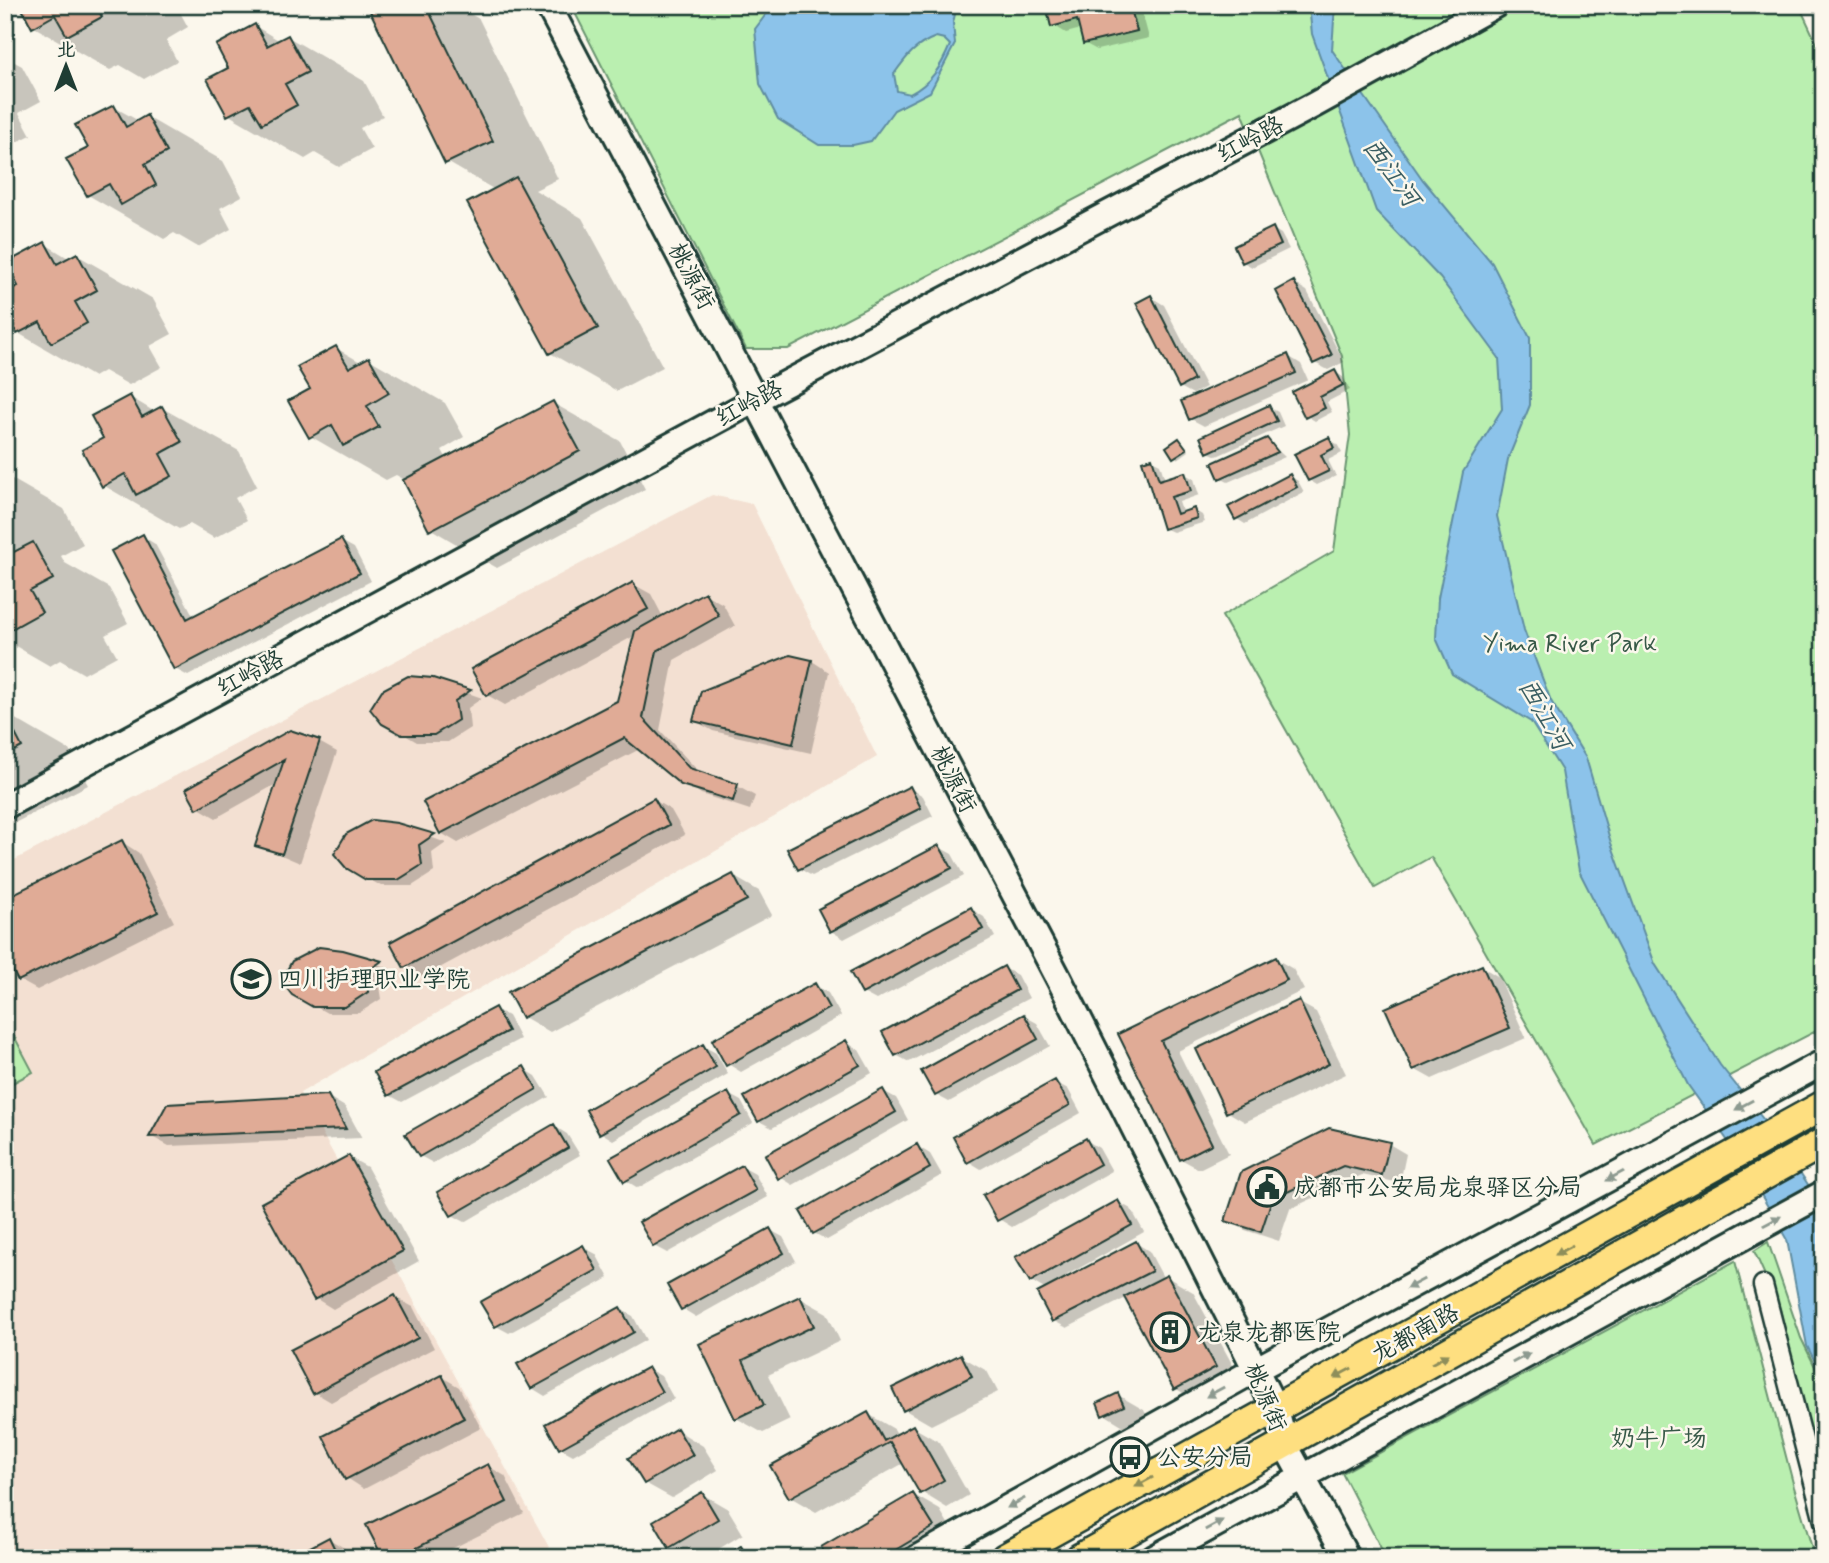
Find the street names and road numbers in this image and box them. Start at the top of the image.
street label: 红岭路 [1212,110,1290,171]
street label: 桃源街 [660,238,721,316]
street label: 红岭路 [711,374,789,435]
street label: 红岭路 [212,644,290,705]
street label: 桃源街 [923,741,983,819]
street label: 龙都南路 [1366,1297,1465,1371]
street label: 桃源街 [1236,1358,1293,1437]

